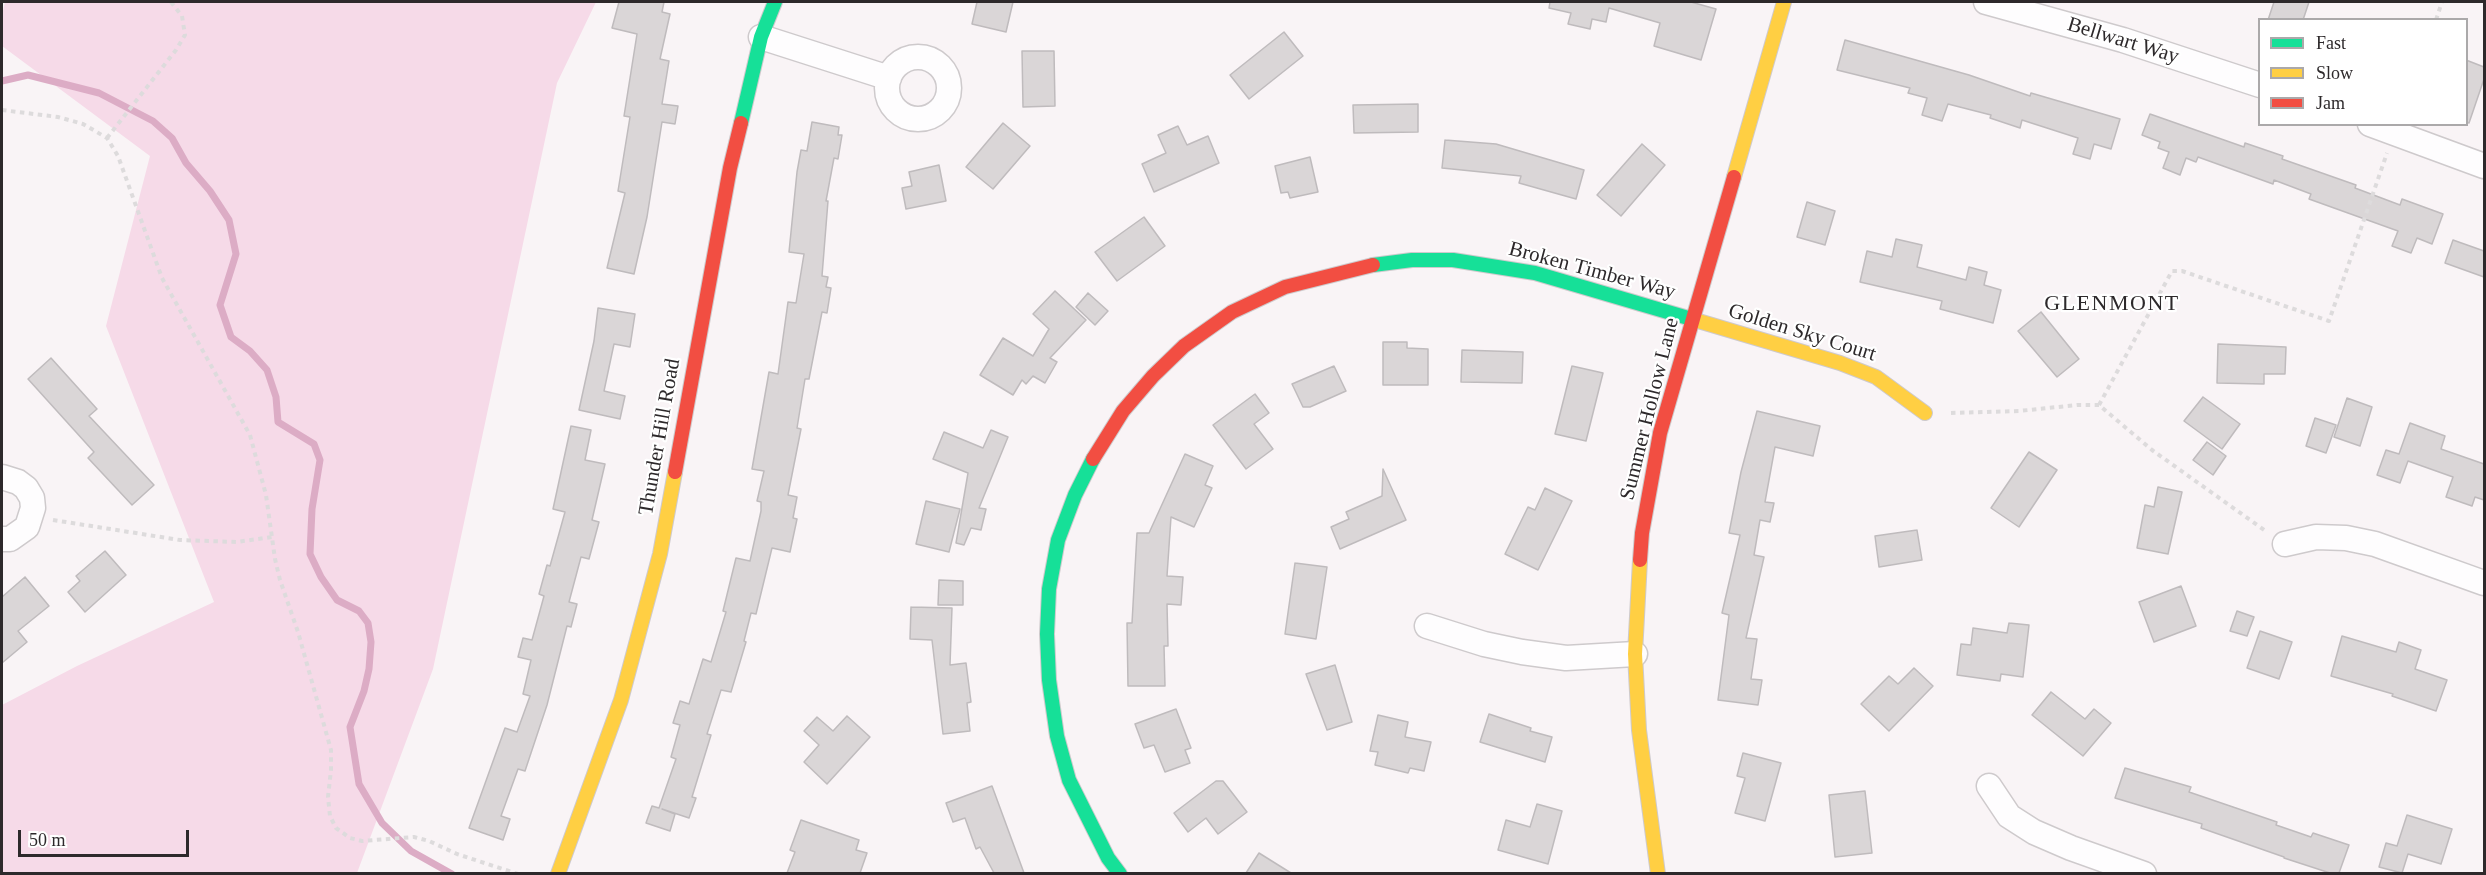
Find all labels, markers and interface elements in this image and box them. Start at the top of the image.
street label: Bellwart Way [2064,12,2182,70]
legend [2258,18,2468,126]
text: Fast [2316,33,2346,53]
text: Slow [2316,63,2353,83]
text: Jam [2316,93,2345,113]
street label: Broken Timber Way [1506,237,1678,305]
district label: GLENMONT [2044,291,2180,317]
street label: Golden Sky Court [1725,299,1879,367]
street label: Summer Hollow Lane [1615,315,1685,503]
street label: Thunder Hill Road [634,357,686,517]
scale bar [21,818,192,856]
text: 50 m [29,830,66,850]

